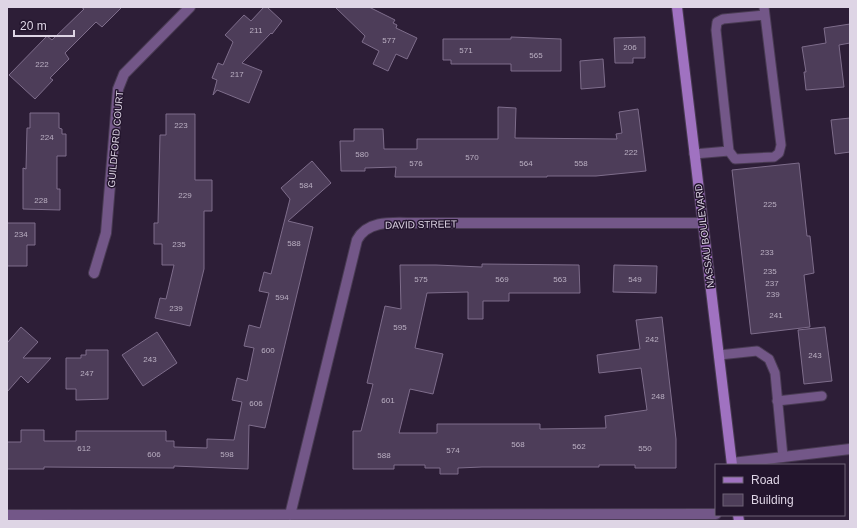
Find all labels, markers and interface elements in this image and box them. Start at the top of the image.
scale bar [14,12,74,38]
text: 20 m [20,19,47,33]
house number: 211 [250,26,263,35]
house number: 577 [382,36,396,45]
house number: 206 [623,43,637,52]
house number: 571 [459,46,473,55]
house number: 565 [529,51,543,60]
house number: 222 [35,60,49,69]
house number: 217 [230,70,244,79]
street label: GUILDFORD COURT [106,90,125,188]
house number: 223 [174,121,188,130]
house number: 224 [40,133,54,142]
house number: 222 [624,148,638,157]
house number: 580 [355,150,369,159]
house number: 570 [465,153,479,162]
house number: 576 [409,159,423,168]
house number: 564 [519,159,533,168]
house number: 558 [574,159,588,168]
house number: 584 [299,181,313,190]
street label: NASSAU BOULEVARD [693,183,716,289]
house number: 229 [178,191,192,200]
house number: 228 [34,196,48,205]
house number: 225 [763,200,777,209]
street label: DAVID STREET [385,218,457,231]
house number: 234 [14,230,28,239]
house number: 588 [287,239,301,248]
house number: 235 [172,240,186,249]
house number: 233 [760,248,774,257]
house number: 235 [763,267,777,276]
house number: 575 [414,275,428,284]
house number: 569 [495,275,509,284]
house number: 563 [553,275,567,284]
house number: 549 [628,275,642,284]
house number: 237 [765,279,779,288]
house number: 239 [766,290,780,299]
house number: 594 [275,293,289,302]
house number: 239 [169,304,183,313]
house number: 241 [769,311,783,320]
house number: 595 [393,323,407,332]
house number: 242 [645,335,659,344]
house number: 600 [261,346,275,355]
house number: 243 [808,351,822,360]
house number: 243 [143,355,157,364]
house number: 247 [80,369,94,378]
house number: 248 [651,392,665,401]
house number: 601 [381,396,395,405]
house number: 606 [249,399,263,408]
house number: 568 [511,440,525,449]
house number: 562 [572,442,586,451]
house number: 612 [77,444,91,453]
house number: 550 [638,444,652,453]
house number: 574 [446,446,460,455]
house number: 606 [147,450,161,459]
house number: 598 [220,450,234,459]
house number: 588 [377,451,391,460]
legend [715,464,845,516]
text: Road [751,473,780,487]
text: Building [751,493,794,507]

